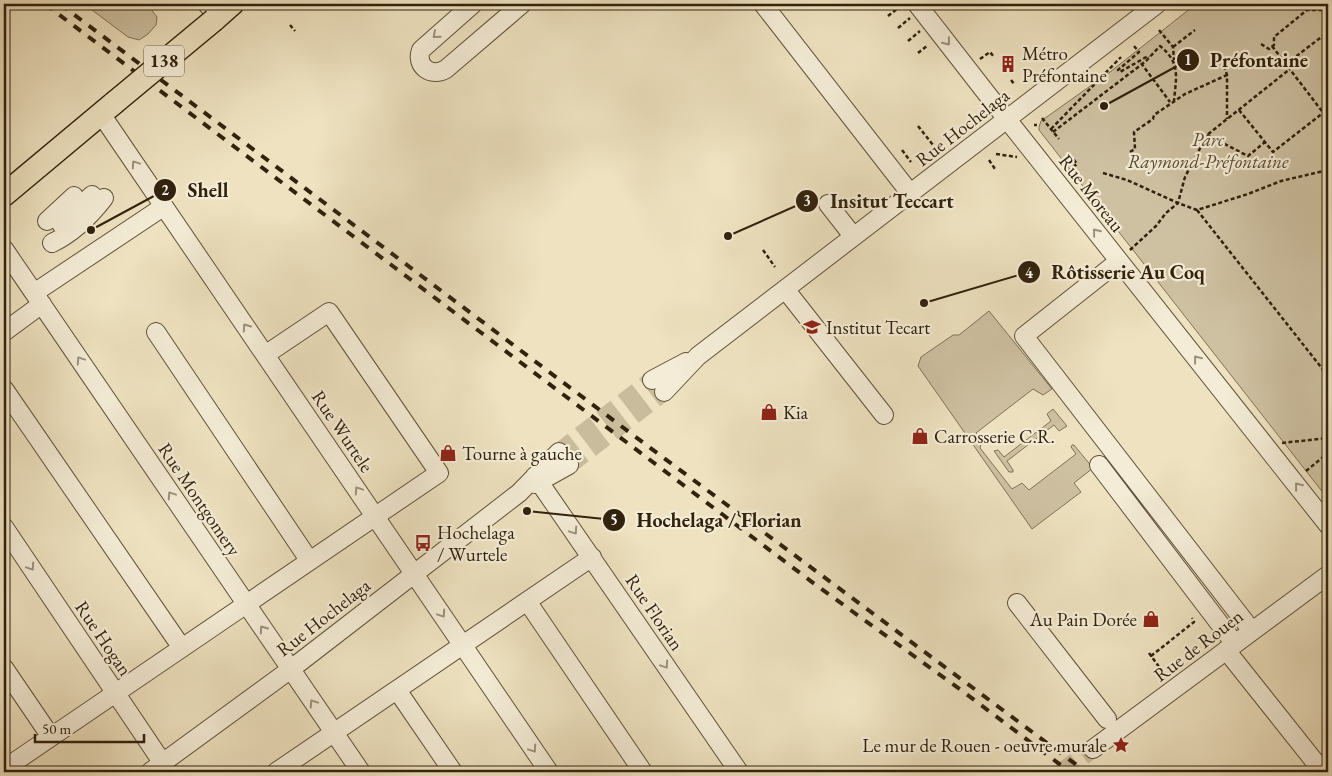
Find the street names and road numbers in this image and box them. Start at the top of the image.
road number: 138 [144,46,184,76]
street label: Rue Hochelaga [910,83,1015,172]
street label: Rue Moreau [1053,149,1130,237]
street label: Rue Wurtele [306,385,379,477]
street label: Rue Montgomery [152,438,247,561]
street label: Rue Florian [620,569,689,655]
street label: Rue Hochelaga [271,573,376,662]
street label: Rue Hogan [69,596,138,681]
street label: Rue de Rouen [1148,604,1248,687]

